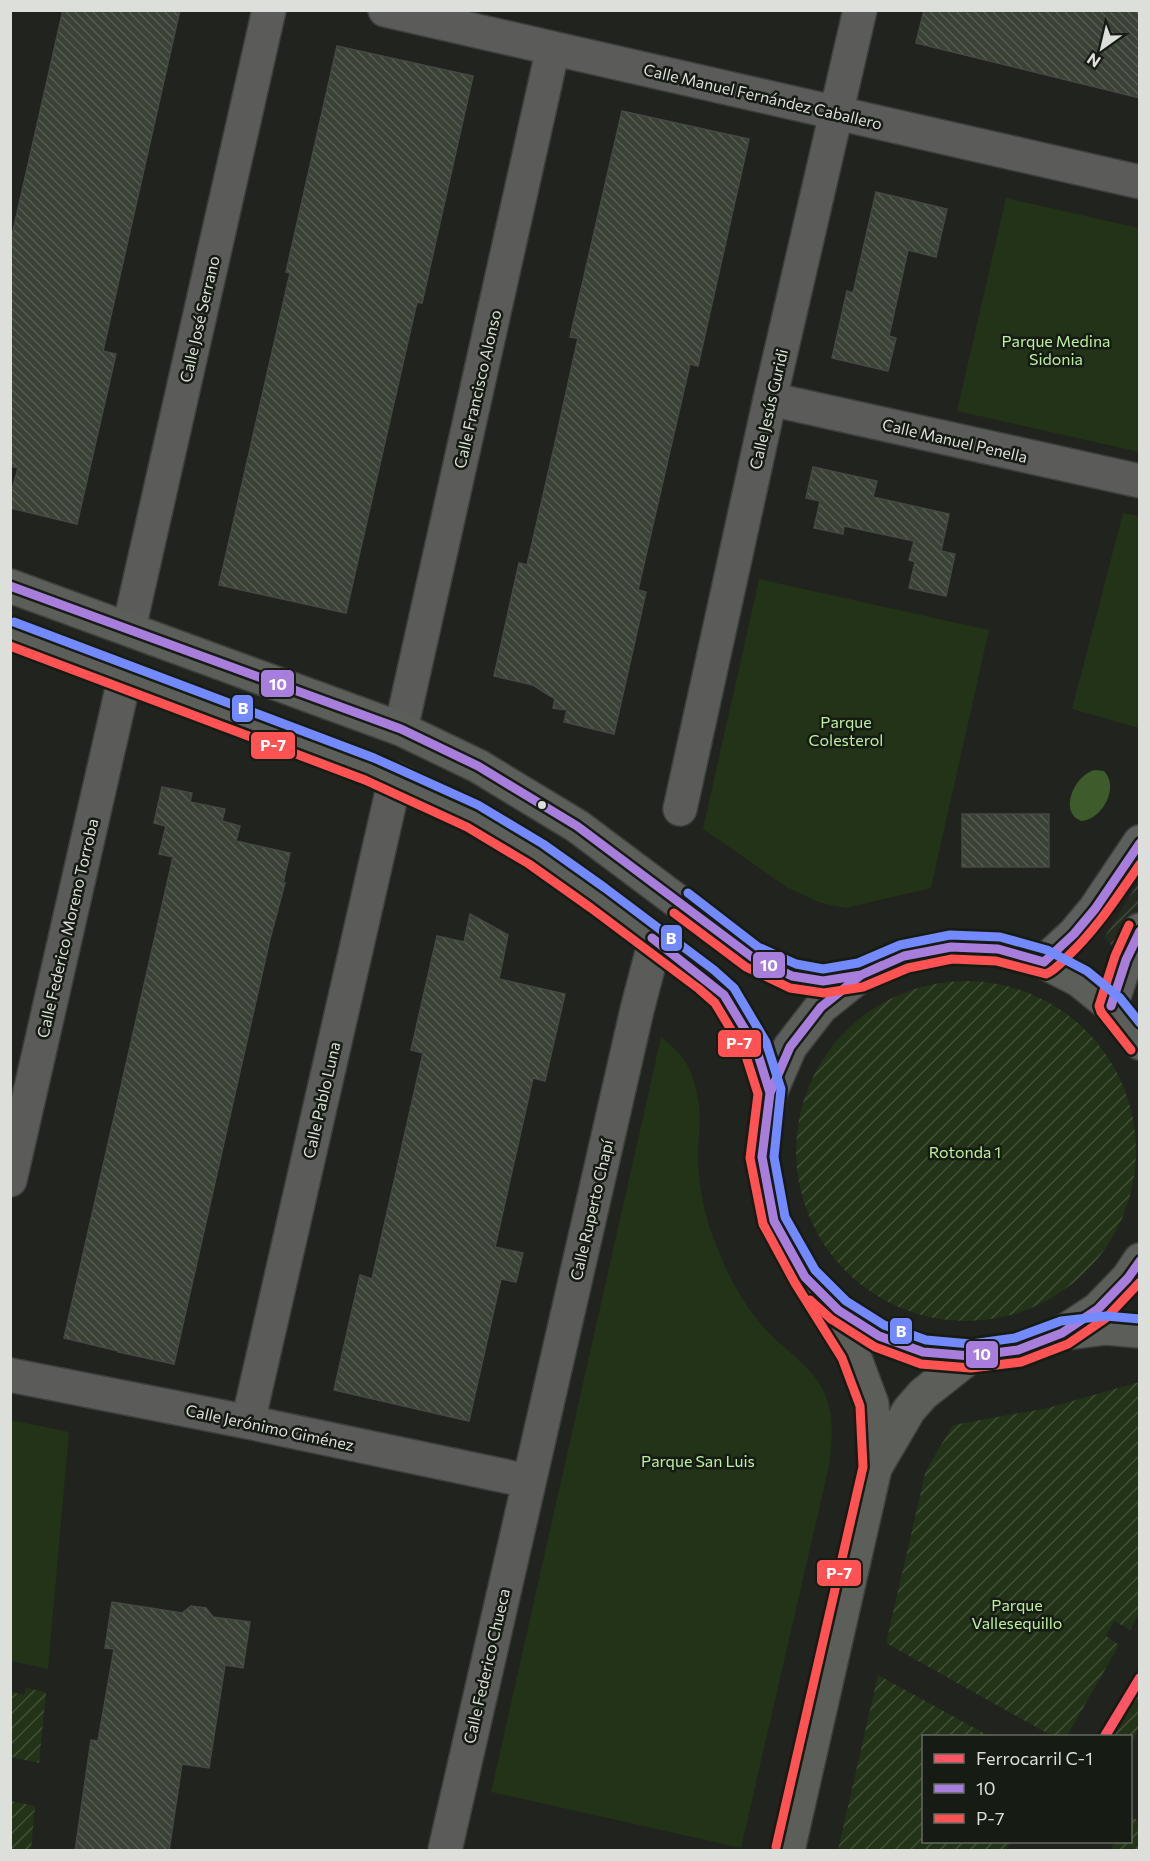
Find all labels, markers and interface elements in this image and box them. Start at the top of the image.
north arrow [1072,18,1132,78]
text: N [1083,50,1104,72]
street label: Calle Manuel Fernández Caballero [642,59,884,133]
street label: Calle José Serrano [175,254,223,384]
street label: Calle Francisco Alonso [450,308,504,470]
park label: Parque Medina Sidonia [1002,331,1110,368]
street label: Calle Jesús Guridi [745,347,791,471]
street label: Calle Manuel Penella [881,414,1029,466]
line badge: 10 [260,669,295,698]
text: 10 [269,674,287,693]
line badge: B [231,694,254,723]
text: B [238,698,249,717]
park label: Parque Colesterol [809,712,883,749]
line badge: P-7 [250,731,296,760]
text: P-7 [260,735,286,754]
unlabelled marker [536,799,548,811]
street label: Calle Federico Moreno Torroba [32,816,102,1040]
line badge: B [660,924,683,952]
text: B [666,928,677,947]
line badge: 10 [752,951,786,979]
text: 10 [760,955,778,974]
line badge: P-7 [717,1029,762,1058]
text: P-7 [726,1033,752,1052]
street label: Calle Pablo Luna [298,1040,344,1160]
street label: Calle Ruperto Chapí [566,1137,617,1282]
park label: Rotonda 1 [929,1142,1001,1161]
line badge: B [889,1317,913,1345]
text: B [896,1321,907,1340]
line badge: 10 [965,1340,999,1369]
text: 10 [973,1344,991,1363]
street label: Calle Jerónimo Giménez [184,1400,356,1454]
park label: Parque San Luis [641,1451,755,1470]
line badge: P-7 [816,1559,862,1587]
text: P-7 [826,1563,852,1582]
street label: Calle Federico Chueca [459,1587,513,1745]
park label: Parque Vallesequillo [972,1595,1062,1632]
legend [922,1735,1132,1843]
text: Ferrocarril C-1 [976,1747,1093,1769]
text: 10 [976,1777,995,1799]
text: P-7 [976,1807,1004,1829]

